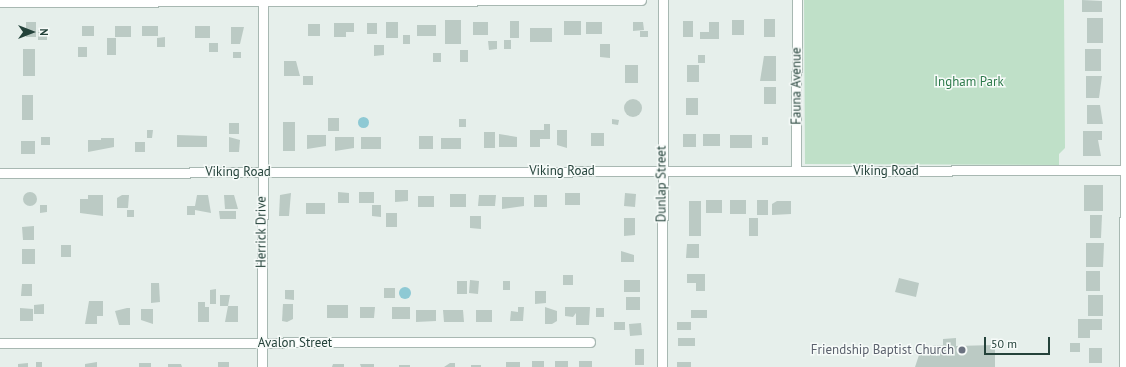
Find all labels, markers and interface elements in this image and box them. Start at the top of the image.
north arrow [12,12,52,52]
text: N [37,28,51,36]
street label: Fauna Avenue [789,47,805,125]
park label: Ingham Park [934,74,1004,90]
street label: Dunlap Street [654,146,670,222]
street label: Viking Road [529,163,595,179]
street label: Viking Road [853,163,919,179]
street label: Viking Road [205,164,271,180]
street label: Herrick Drive [254,196,270,268]
scale bar [986,329,1052,355]
street label: Avalon Street [258,335,332,351]
text: 50 m [991,336,1017,351]
place label: Friendship Baptist Church [811,342,954,358]
marker: Friendship Baptist Church [957,345,967,355]

